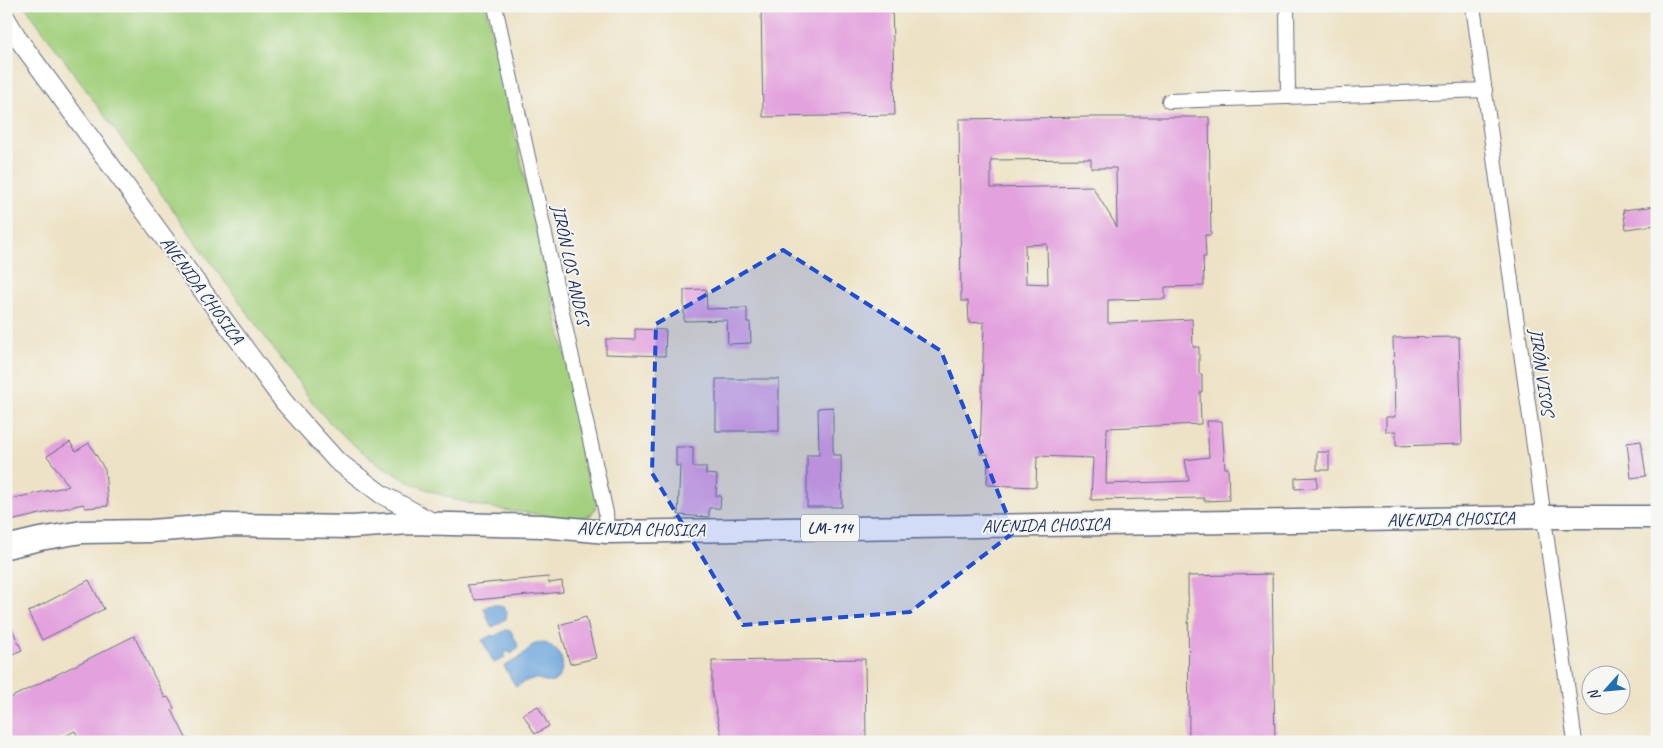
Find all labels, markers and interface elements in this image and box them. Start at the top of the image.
street label: JIRÓN LOS ANDES [547,202,595,331]
street label: AVENIDA CHOSICA [156,232,249,349]
street label: JIRÓN VISOS [1525,326,1559,420]
street label: AVENIDA CHOSICA [1387,507,1516,531]
street label: AVENIDA CHOSICA [982,513,1111,537]
road number: LM-114 [801,514,859,542]
street label: AVENIDA CHOSICA [577,517,706,541]
north arrow [1580,666,1630,716]
text: N [1584,686,1604,703]

